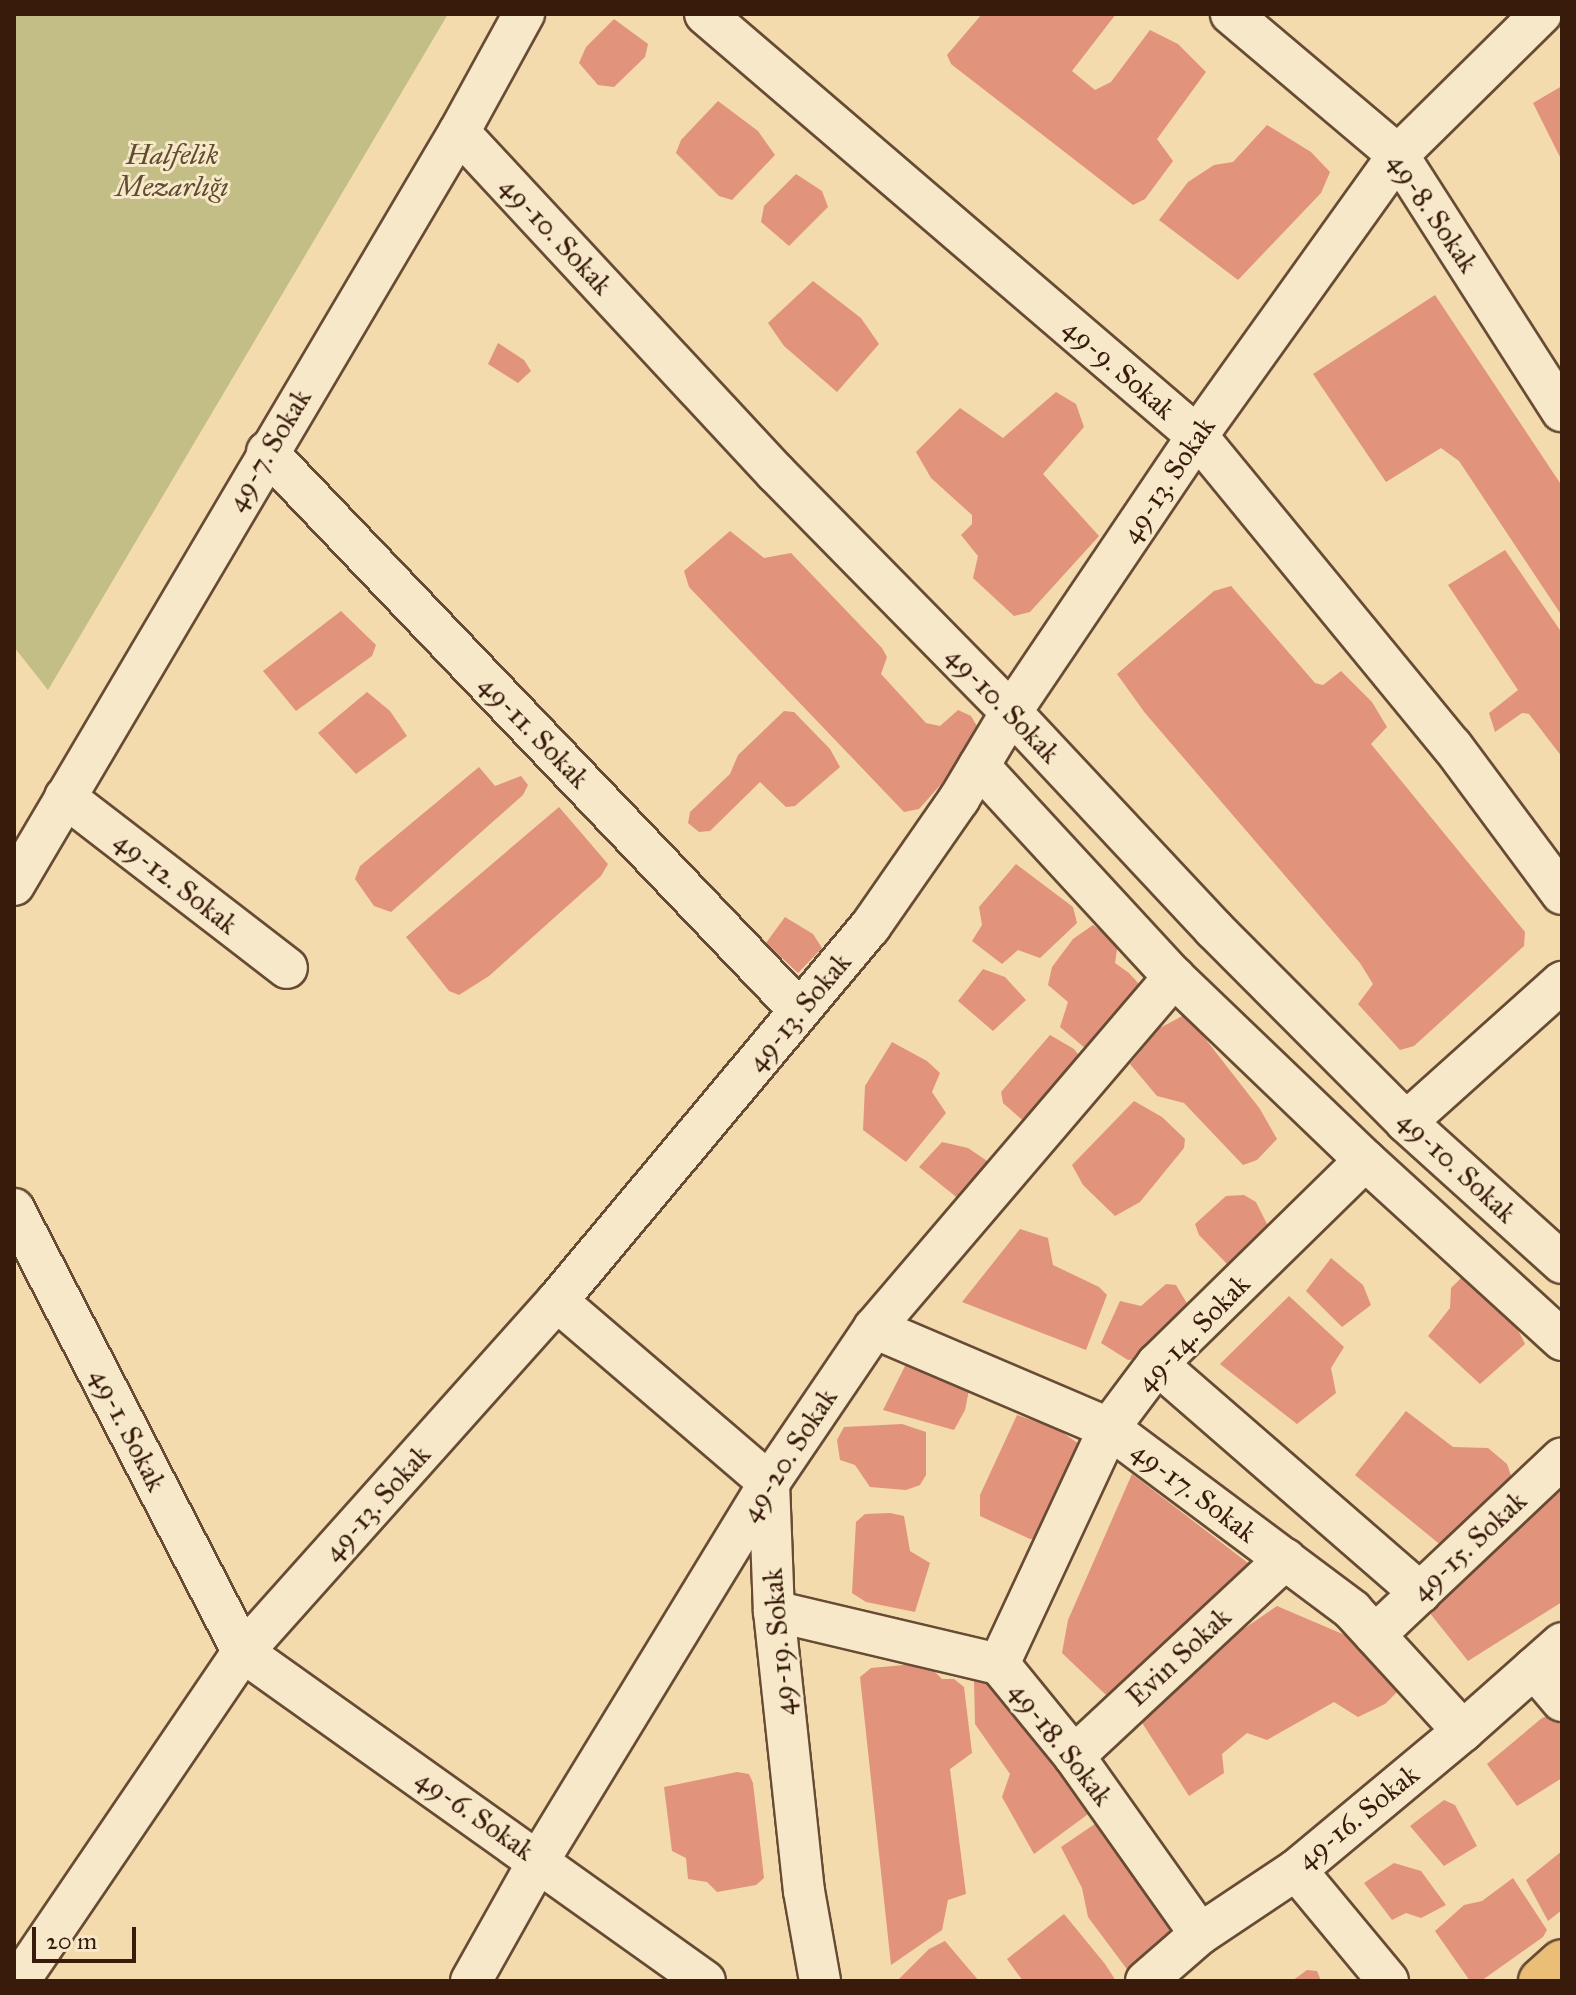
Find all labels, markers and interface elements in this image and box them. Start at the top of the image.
park label: Halfelik Mezarlığı [116,138,228,204]
street label: 49-8. Sokak [1381,147,1485,279]
street label: 49-10. Sokak [493,170,619,302]
street label: 49-9. Sokak [1056,311,1182,427]
street label: 49-7. Sokak [219,383,319,517]
street label: 49-13. Sokak [1114,411,1222,549]
street label: 49-10. Sokak [939,640,1067,770]
street label: 49-11. Sokak [472,668,596,796]
street label: 49-12. Sokak [108,824,244,942]
street label: 49-13. Sokak [740,946,858,1078]
street label: 49-10. Sokak [1391,1104,1523,1230]
street label: 49-14. Sokak [1129,1268,1257,1398]
street label: 49-1. Sokak [83,1363,173,1497]
street label: 49-20. Sokak [733,1382,845,1528]
street label: 49-17. Sokak [1125,1434,1263,1550]
street label: 49-13. Sokak [316,1438,438,1568]
street label: 49-15. Sokak [1404,1484,1534,1608]
street label: 49-19. Sokak [756,1567,802,1717]
street label: Evin Sokak [1120,1600,1238,1714]
street label: 49-18. Sokak [1002,1675,1120,1813]
street label: 49-16. Sokak [1290,1758,1426,1876]
street label: 49-6. Sokak [409,1762,541,1868]
scale bar [36,1911,140,1961]
text: 20 m [46,1926,97,1956]

